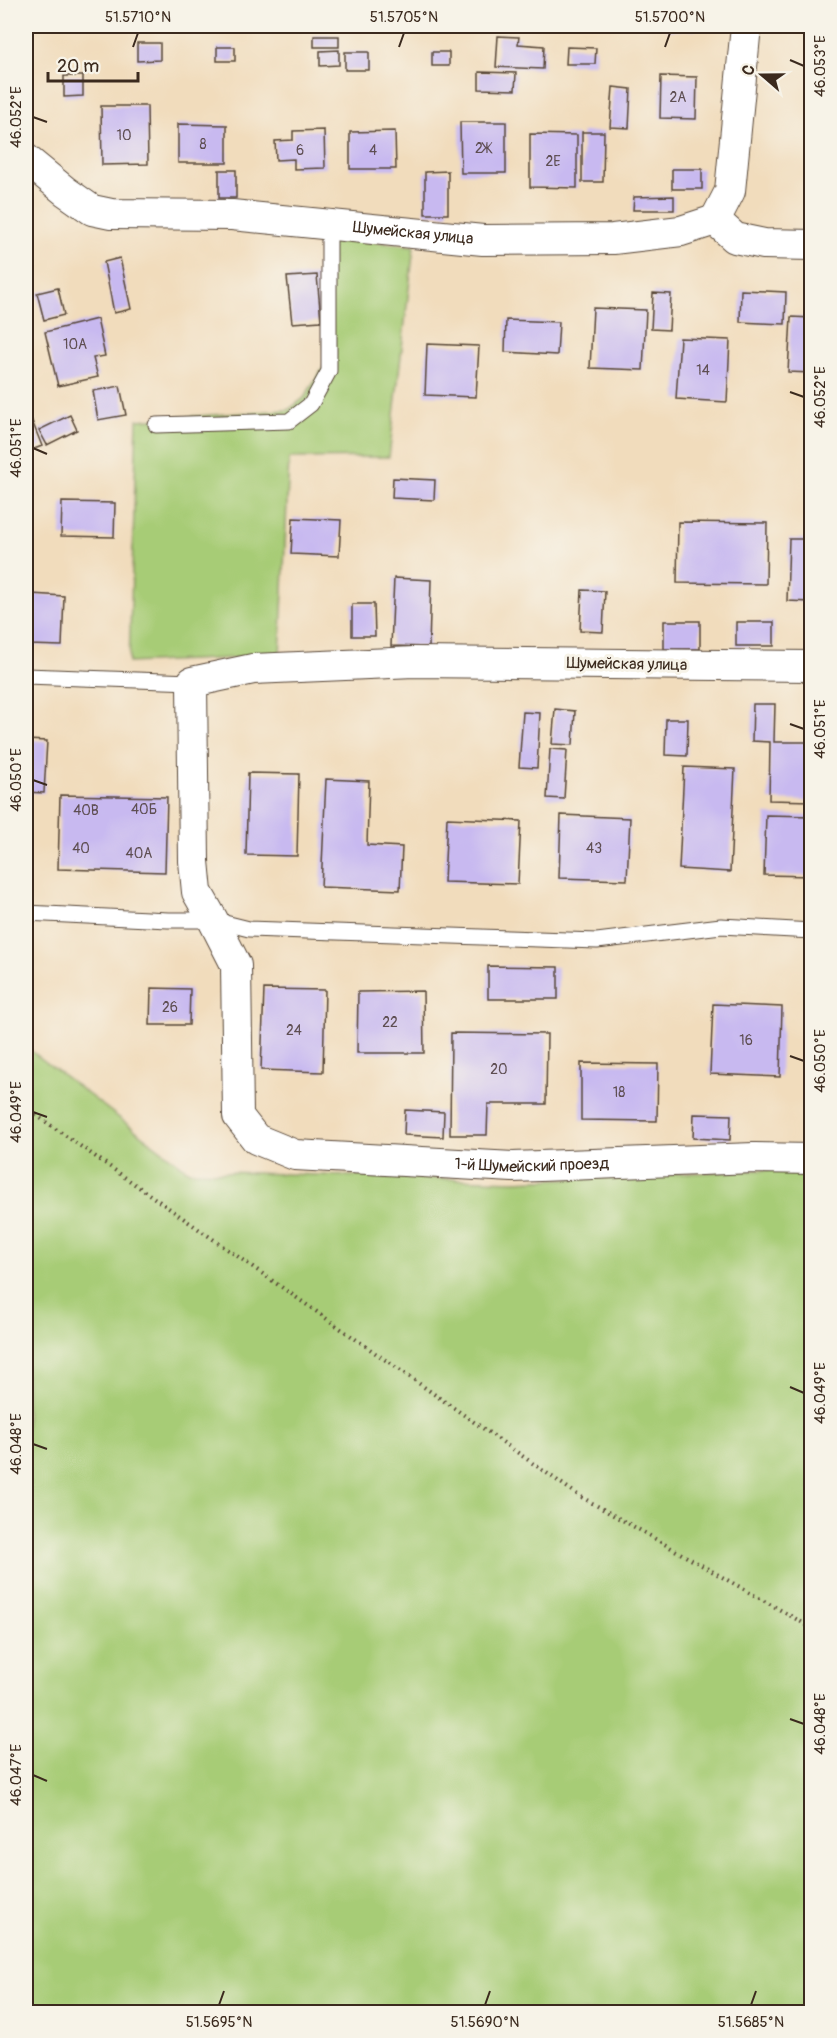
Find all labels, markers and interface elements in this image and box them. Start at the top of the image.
text: 51.5710°N [105,8,171,27]
text: 51.5705°N [370,8,438,27]
text: 51.5700°N [635,8,705,27]
text: 46.053°E [811,35,830,97]
scale bar [48,45,138,83]
north arrow [732,45,792,105]
text: 20 m [57,55,99,78]
text: С [738,62,760,78]
text: 46.052°E [7,86,26,148]
house number: 2А [670,89,686,106]
house number: 10 [116,127,132,144]
house number: 8 [199,136,207,153]
house number: 2Ж [475,140,493,157]
house number: 6 [296,142,304,159]
house number: 4 [369,142,377,159]
house number: 2Е [545,153,561,170]
street label: Шумейская улица [352,217,474,249]
house number: 10А [63,336,87,353]
house number: 14 [696,362,710,379]
text: 46.052°E [811,366,830,428]
text: 46.051°E [7,418,26,478]
street label: Шумейская улица [566,653,688,675]
text: 46.051°E [811,699,830,759]
text: 46.050°E [7,748,26,812]
house number: 40Б [131,801,157,818]
house number: 40В [73,802,99,819]
house number: 40 [72,840,90,857]
house number: 43 [586,840,602,857]
house number: 40А [126,845,152,862]
house number: 26 [162,999,178,1016]
house number: 22 [382,1014,398,1031]
house number: 24 [286,1022,302,1039]
text: 46.050°E [811,1029,830,1093]
house number: 16 [739,1032,753,1049]
house number: 20 [490,1061,508,1078]
text: 46.049°E [7,1081,26,1143]
house number: 18 [613,1084,625,1101]
street label: 1-й Шумейский проезд [454,1153,610,1177]
text: 46.049°E [811,1362,830,1424]
text: 46.048°E [7,1413,26,1475]
text: 46.048°E [811,1693,830,1755]
text: 46.047°E [7,1744,26,1806]
text: 51.5695°N [186,2013,252,2032]
text: 51.5690°N [451,2013,519,2032]
text: 51.5685°N [718,2013,784,2032]

